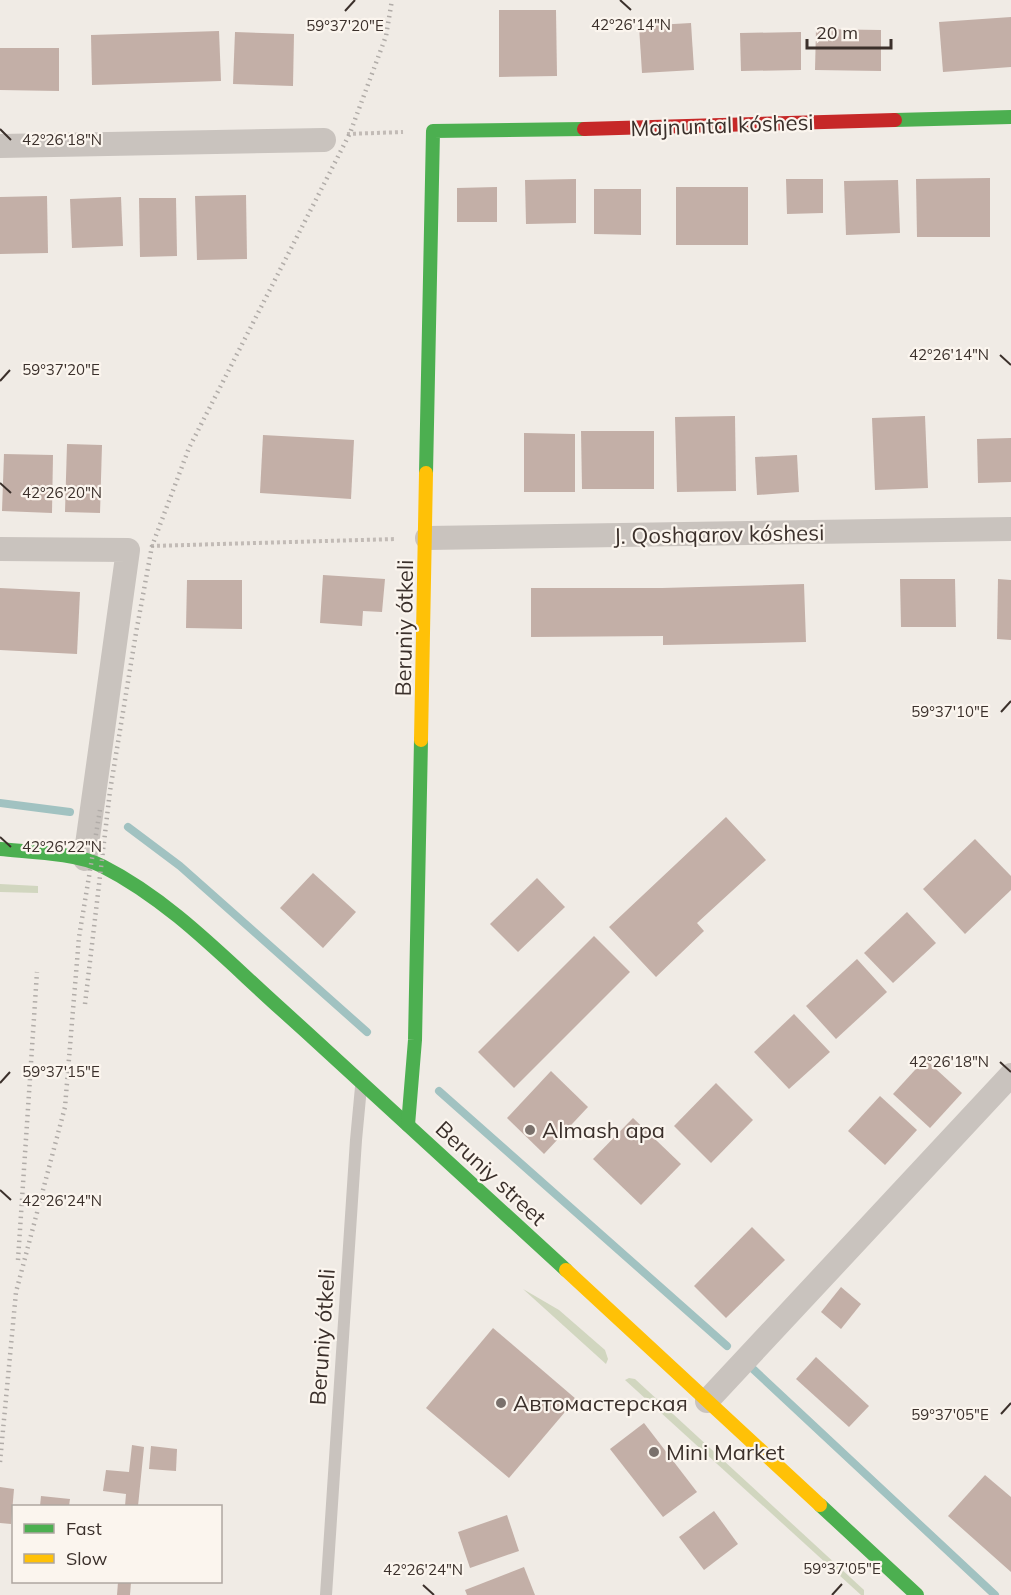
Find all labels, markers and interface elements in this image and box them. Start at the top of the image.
scale bar [807,12,891,50]
text: 42°26'14"N [591,15,671,34]
text: 59°37'20"E [306,16,384,35]
text: 20 m [816,21,858,44]
street label: Majnuntal kóshesi [630,108,814,142]
text: 42°26'18"N [22,130,102,149]
text: 42°26'14"N [909,345,989,364]
text: 59°37'20"E [22,360,100,379]
text: 42°26'20"N [22,483,102,502]
street label: J. Qoshqarov kóshesi [613,518,825,550]
street label: Beruniy ótkeli [389,559,419,697]
text: 59°37'10"E [911,702,989,721]
text: 42°26'22"N [22,837,102,856]
text: 42°26'18"N [909,1052,989,1071]
text: 59°37'15"E [22,1062,100,1081]
street label: Beruniy street [430,1115,552,1232]
place label: Almash apa [542,1116,665,1144]
marker: Almash apa [523,1123,537,1137]
text: 42°26'24"N [22,1191,102,1210]
street label: Beruniy ótkeli [303,1268,341,1406]
place label: Автомастерская [513,1389,688,1417]
marker: Автомастерская [494,1396,508,1410]
text: 59°37'05"E [911,1405,989,1424]
place label: Mini Market [666,1438,785,1466]
marker: Mini Market [647,1445,661,1459]
legend [12,1505,222,1583]
text: Fast [66,1517,102,1540]
text: Slow [66,1547,108,1570]
text: 59°37'05"E [803,1559,881,1578]
text: 42°26'24"N [383,1560,463,1579]

